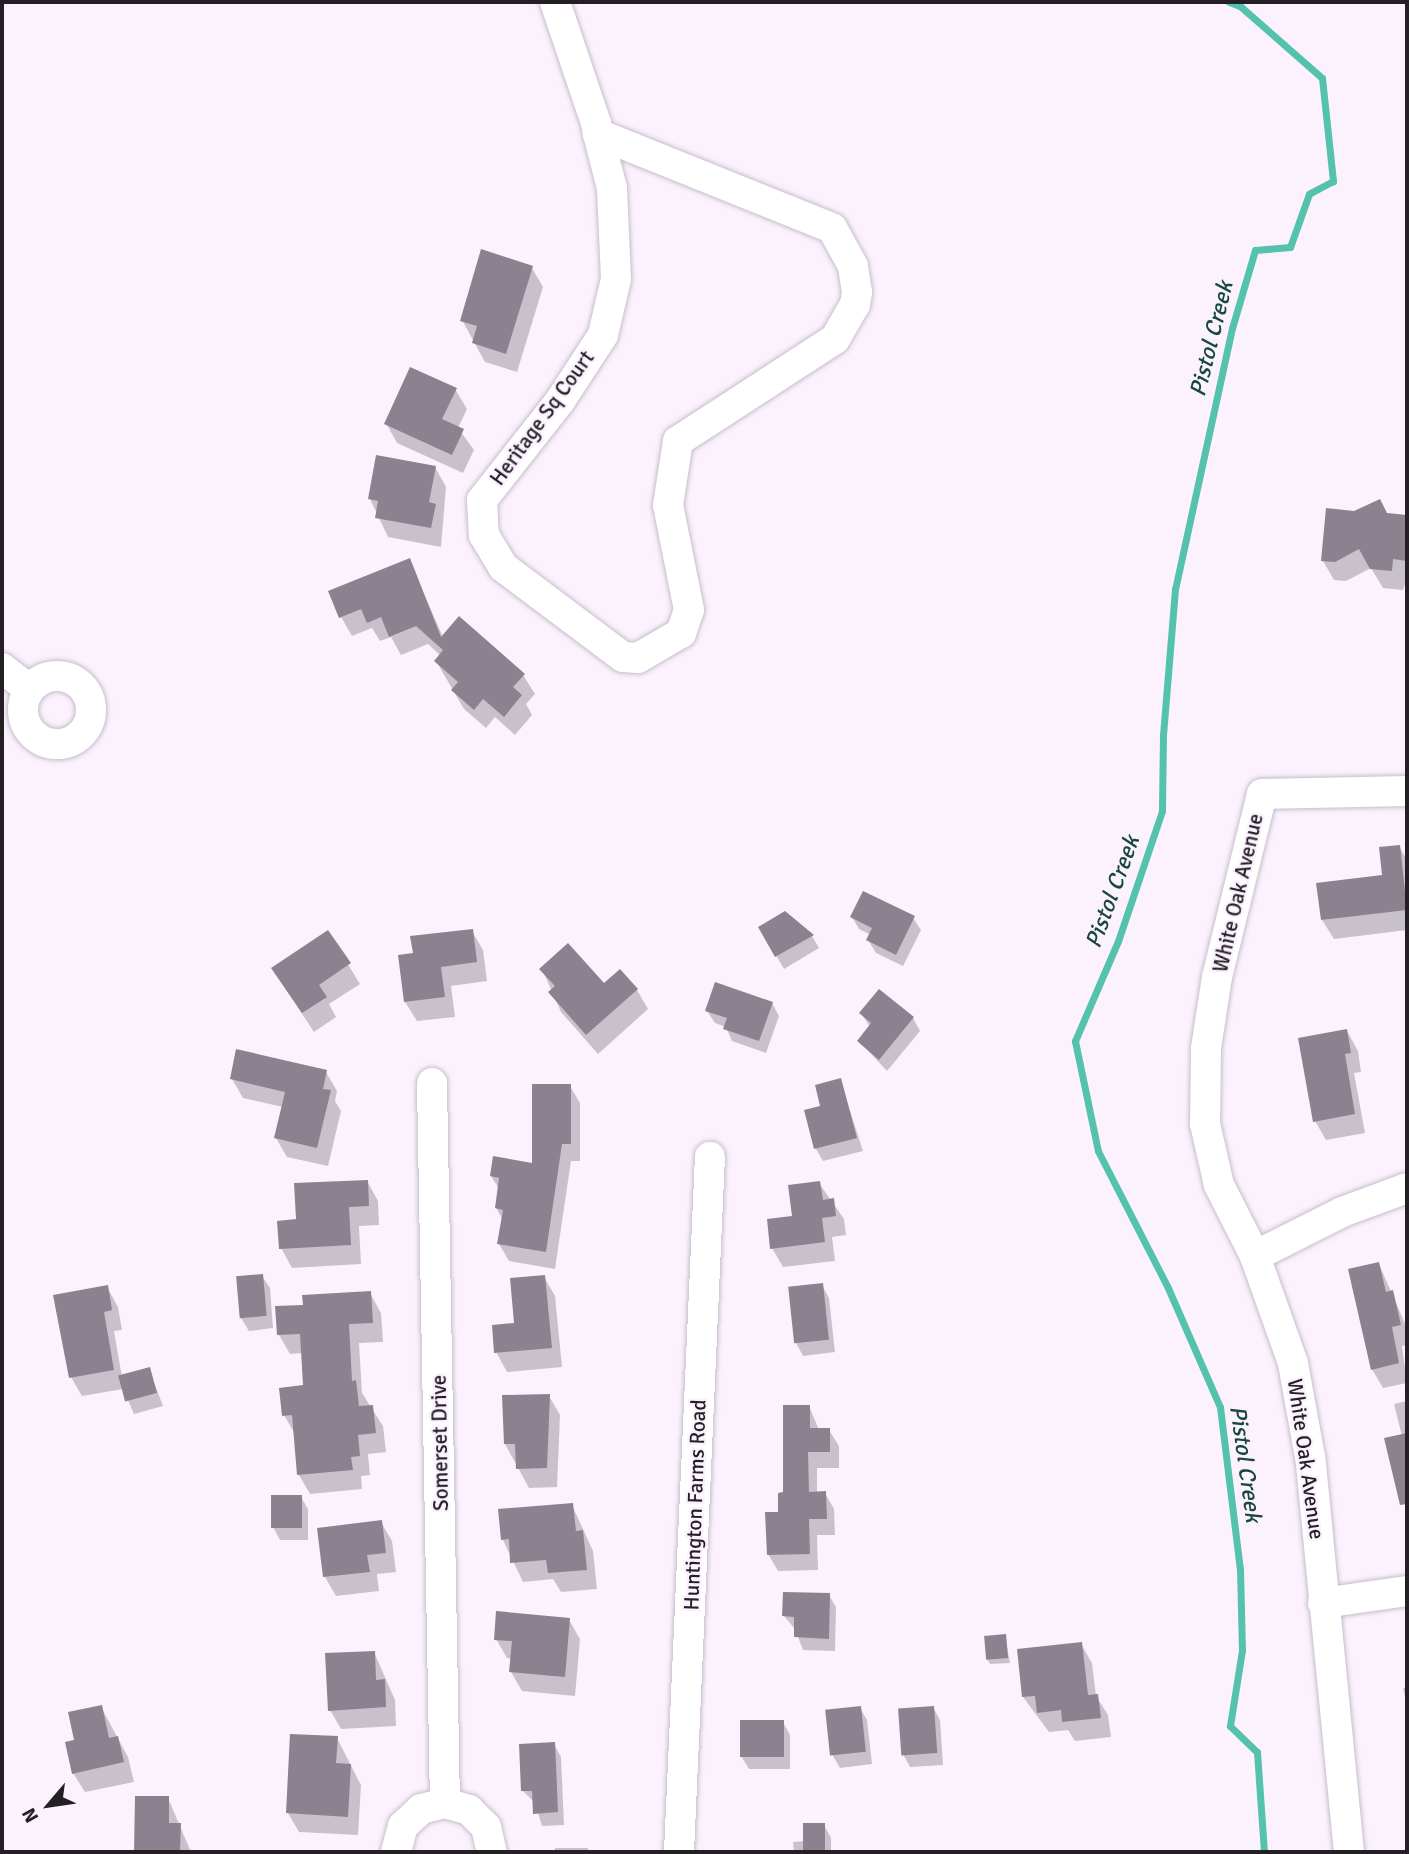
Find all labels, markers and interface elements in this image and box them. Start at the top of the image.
water label: Pistol Creek [1184,279,1240,399]
street label: Heritage Sq Court [485,346,599,490]
street label: White Oak Avenue [1207,811,1269,975]
water label: Pistol Creek [1080,832,1146,952]
street label: Somerset Drive [426,1375,454,1511]
street label: White Oak Avenue [1282,1377,1330,1541]
street label: Huntington Farms Road [679,1399,711,1611]
water label: Pistol Creek [1223,1404,1267,1524]
north arrow [14,1770,84,1840]
text: N [17,1804,44,1827]

